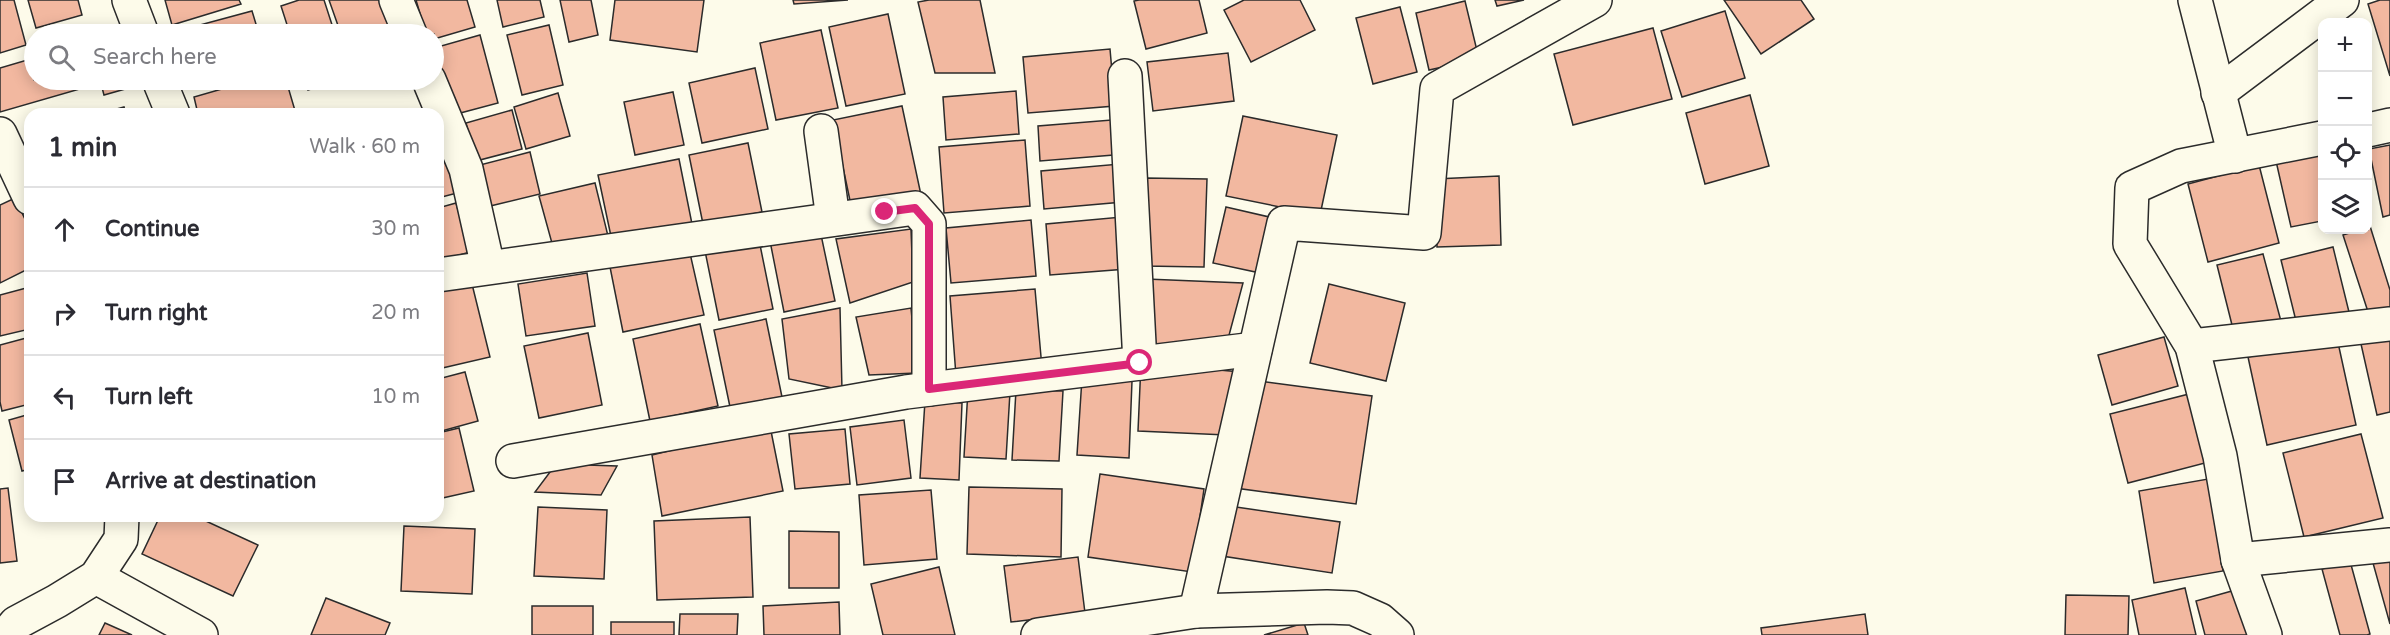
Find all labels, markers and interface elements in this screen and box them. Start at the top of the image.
map controls [2318,18,2372,234]
button: + [2318,18,2372,72]
search box [24,24,444,90]
icon: search [45,41,78,74]
text: Search here [93,44,217,70]
button: − [2318,72,2372,126]
button: locate [2318,126,2372,180]
text: 1 min [48,132,117,163]
text: Walk · 60 m [309,135,420,159]
button: layers [2318,180,2372,234]
route end [871,198,897,224]
icon: ahead [48,213,81,246]
text: Continue [105,216,200,242]
text: 30 m [371,217,420,241]
icon: right [48,297,81,330]
text: Turn right [105,300,207,326]
text: 20 m [371,301,420,325]
route start [1126,349,1152,375]
icon: left [48,381,81,414]
text: Turn left [105,384,193,410]
text: 10 m [371,385,420,409]
icon: arrive [48,465,81,498]
text: Arrive at destination [105,468,316,494]

